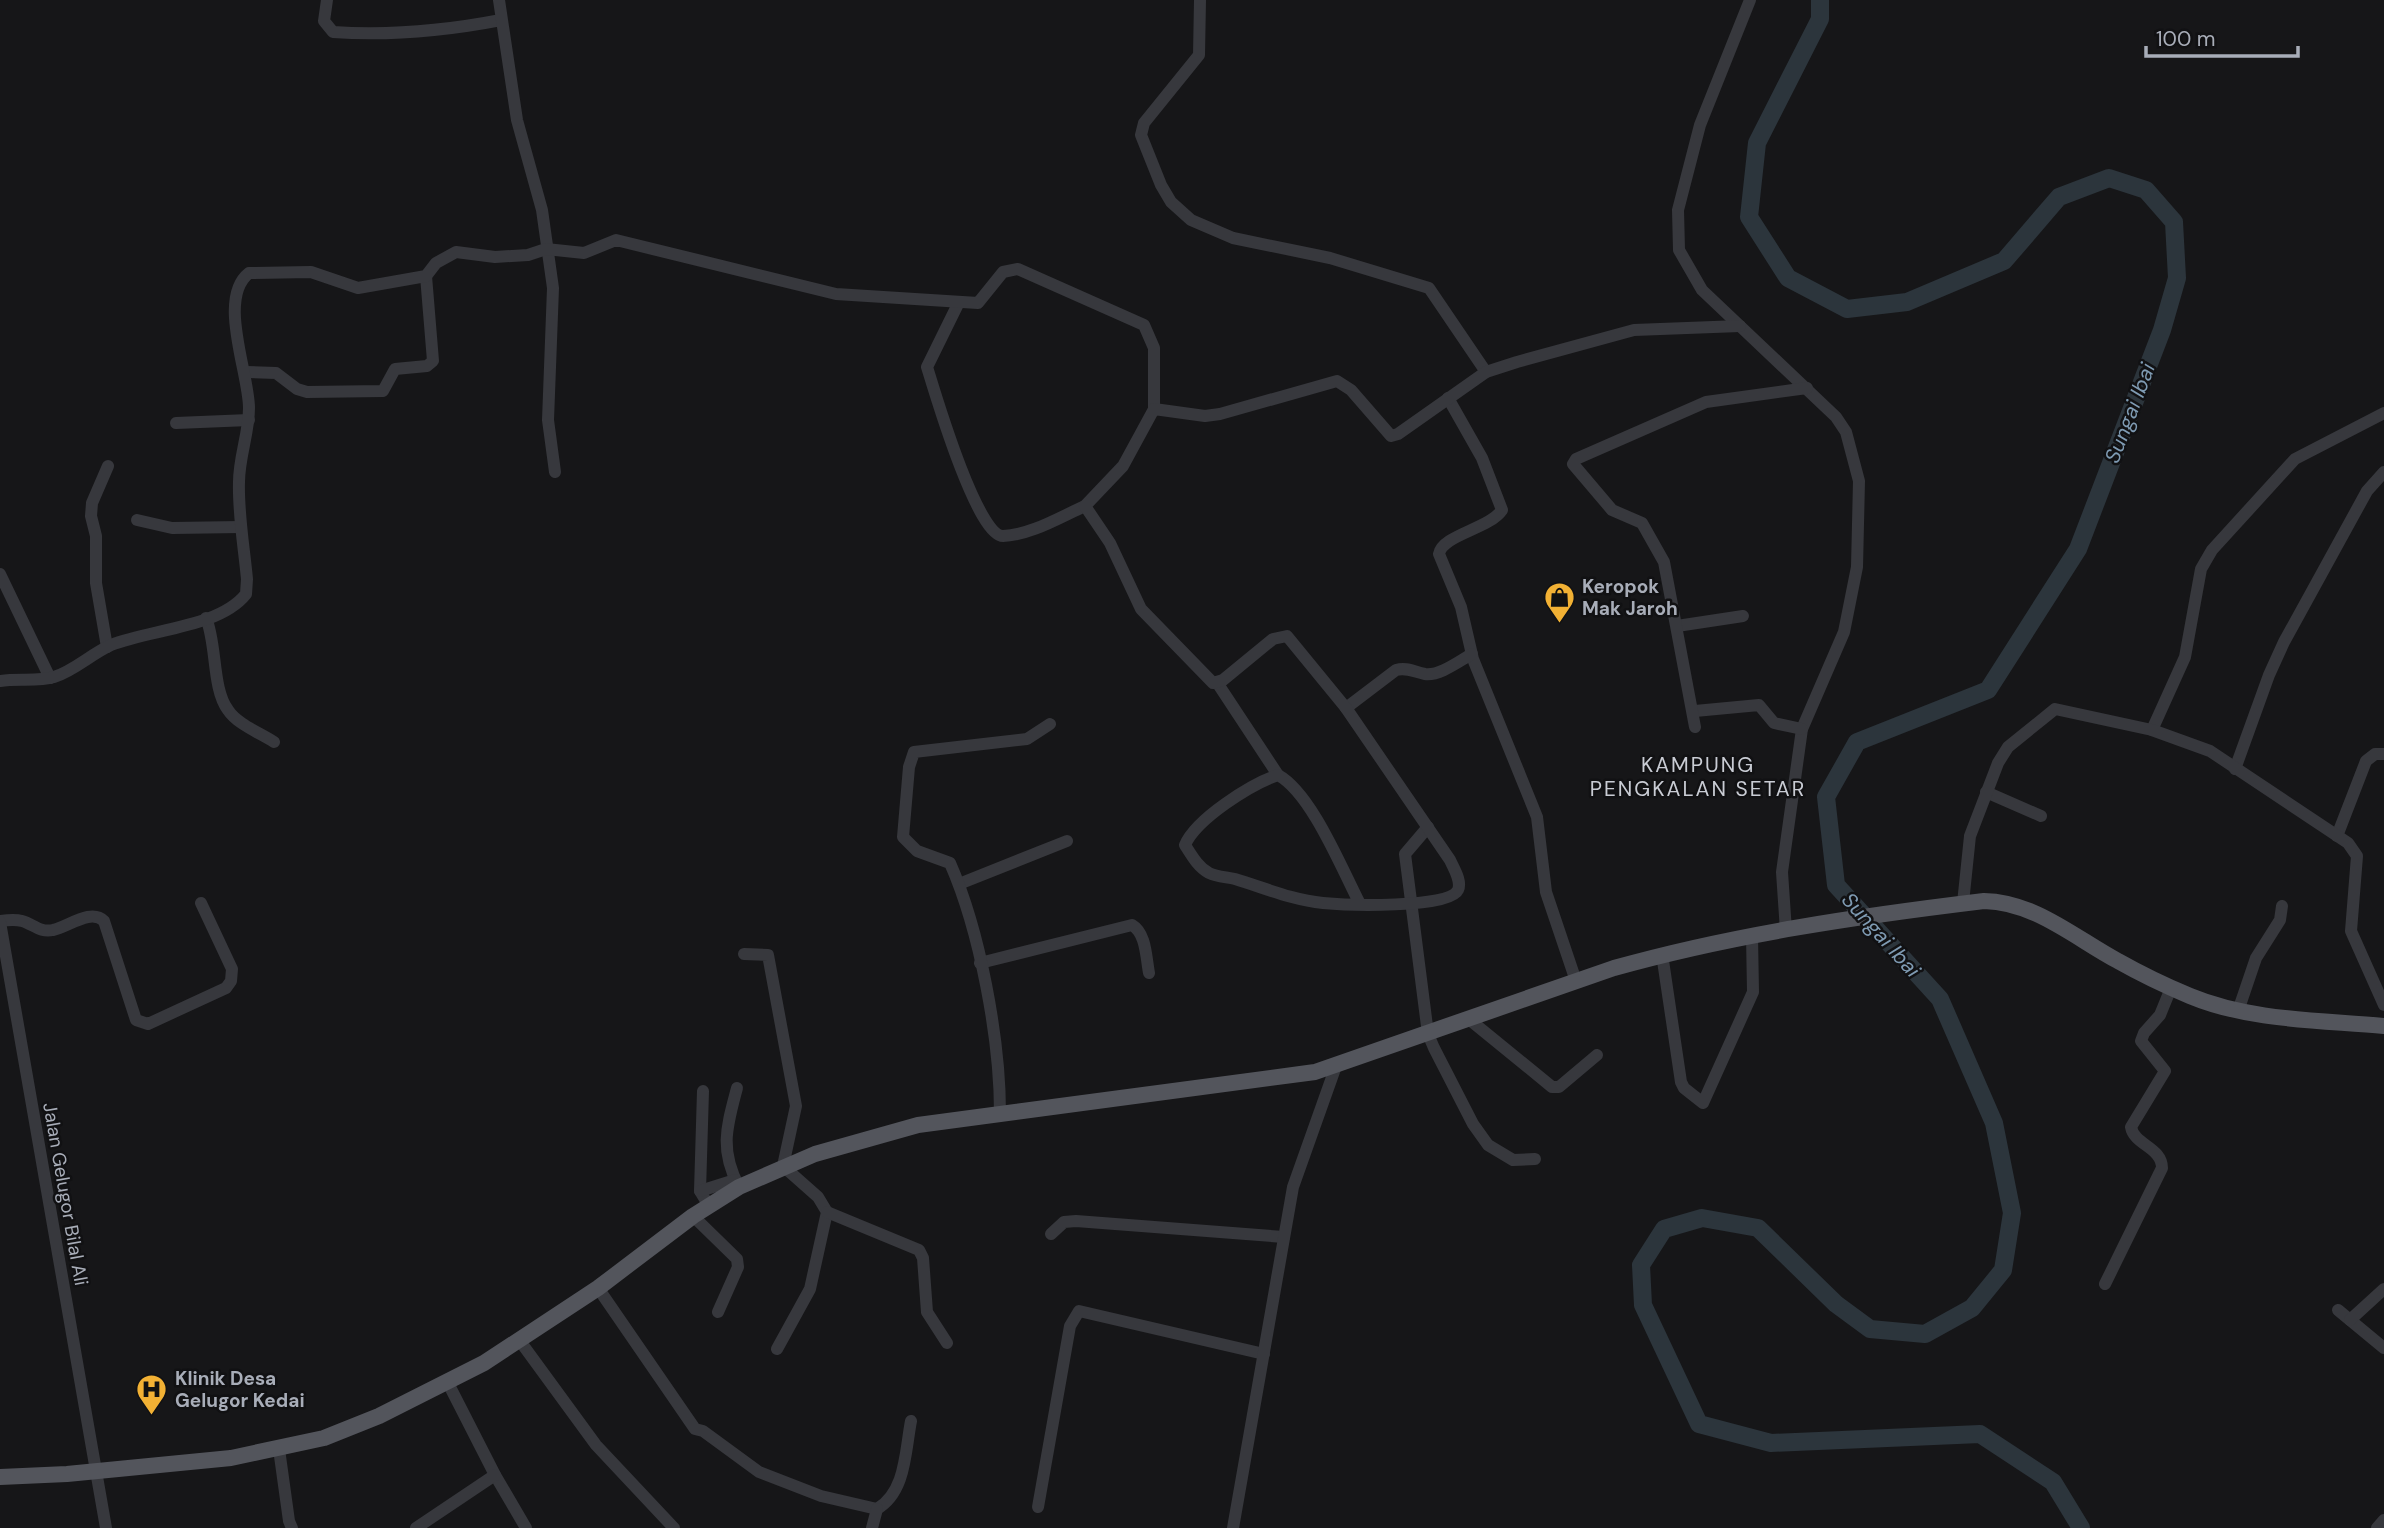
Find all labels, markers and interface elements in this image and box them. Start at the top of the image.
scale bar [2146,14,2298,58]
text: 100 m [2156,25,2216,53]
water label: Sungai Ibai [2098,358,2162,467]
place label: Keropok Mak Jaroh [1582,574,1678,621]
shop icon: Keropok Mak Jaroh [1542,580,1576,624]
district label: KAMPUNG PENGKALAN SETAR [1590,751,1806,803]
water label: Sungai Ibai [1835,887,1927,984]
street label: Jalan Gelugor Bilal Ali [37,1101,94,1288]
place label: Klinik Desa Gelugor Kedai [175,1366,305,1413]
hospital icon: Klinik Desa Gelugor Kedai [135,1372,169,1416]

